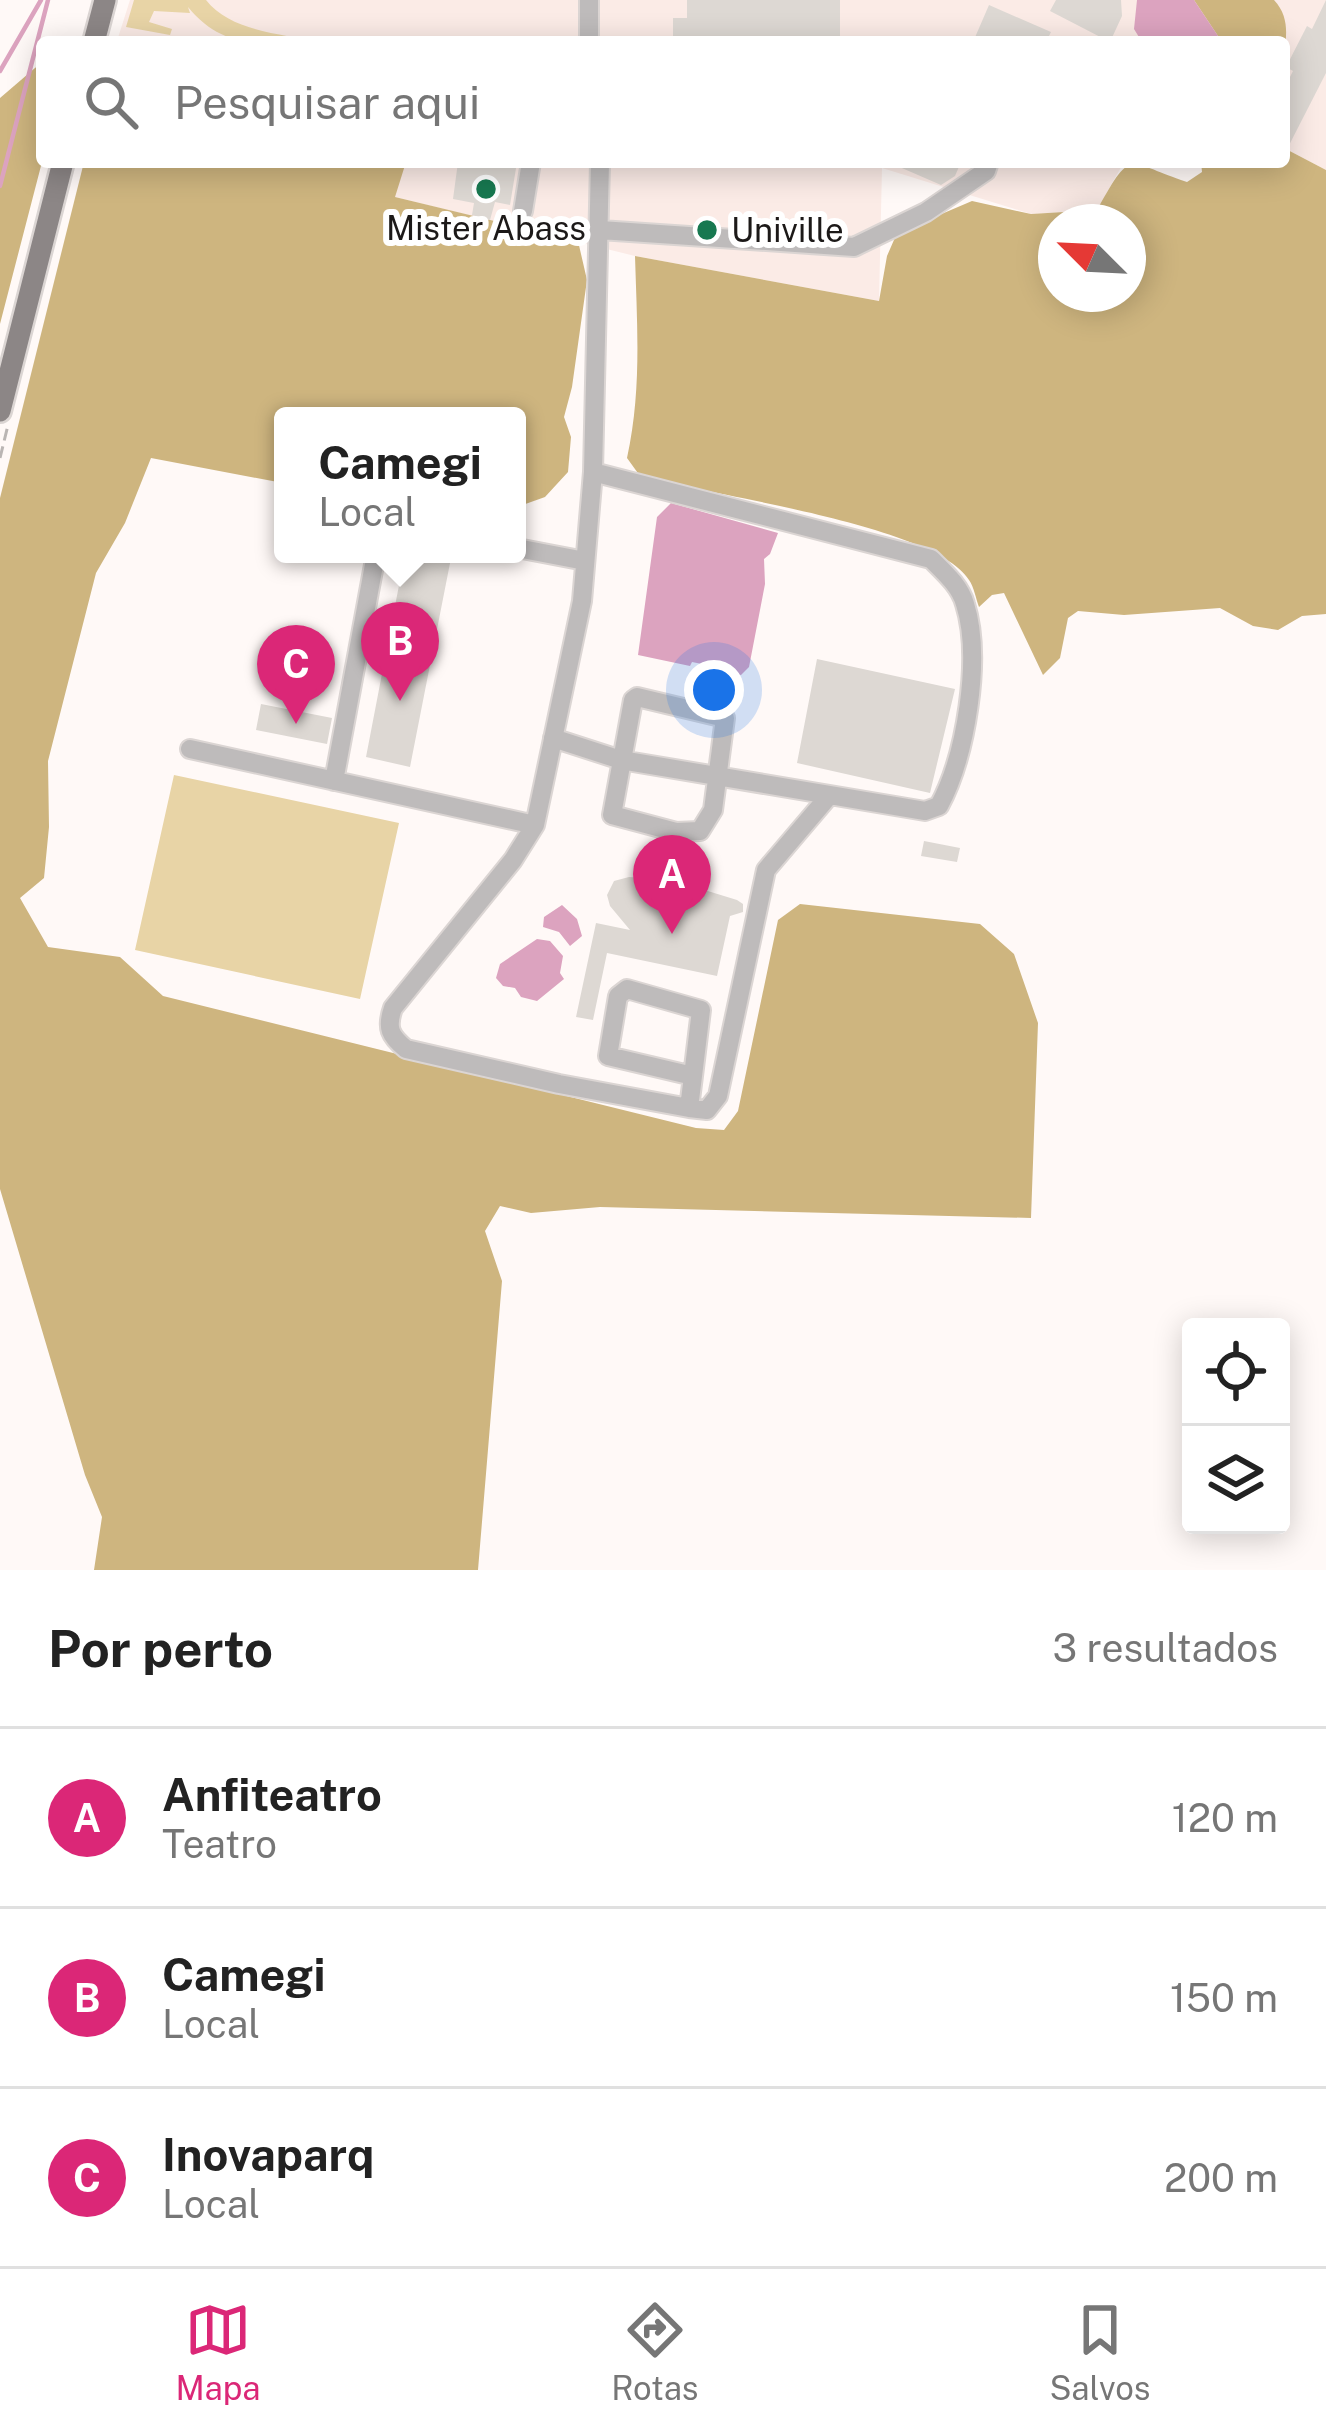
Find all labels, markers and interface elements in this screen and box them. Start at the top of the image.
search box [36,36,1290,168]
icon: search [78,69,144,135]
text: Pesquisar aqui [174,76,480,129]
marker: Mister Abass [473,176,499,202]
north arrow [1038,204,1146,312]
place label: Mister Abass [386,209,586,247]
place label: Univille [731,211,844,249]
marker: Univille [694,217,720,243]
popup [274,407,526,563]
text: Camegi [318,436,482,489]
text: Local [318,489,416,535]
pin: B [361,602,439,701]
pin: C [257,625,335,724]
your location [684,660,744,720]
pin: A [633,835,711,934]
map controls [1182,1318,1290,1534]
button: locate [1182,1318,1290,1426]
button: layers [1182,1426,1290,1534]
text: Por perto [48,1619,273,1678]
text: 3 resultados [1053,1625,1278,1671]
text: Anfiteatro [162,1768,382,1821]
text: A [73,1795,101,1841]
text: 120 m [1172,1795,1278,1841]
text: Teatro [162,1821,277,1867]
text: Camegi [162,1948,325,2001]
text: B [74,1975,100,2021]
text: 150 m [1170,1975,1278,2021]
text: Local [162,2001,260,2047]
text: Inovaparq [162,2128,374,2181]
text: C [73,2155,101,2201]
text: 200 m [1164,2155,1278,2201]
text: Local [162,2181,260,2227]
tab: Mapa [175,2297,260,2407]
tab: Rotas [611,2297,699,2407]
tab: Salvos [1049,2297,1151,2407]

